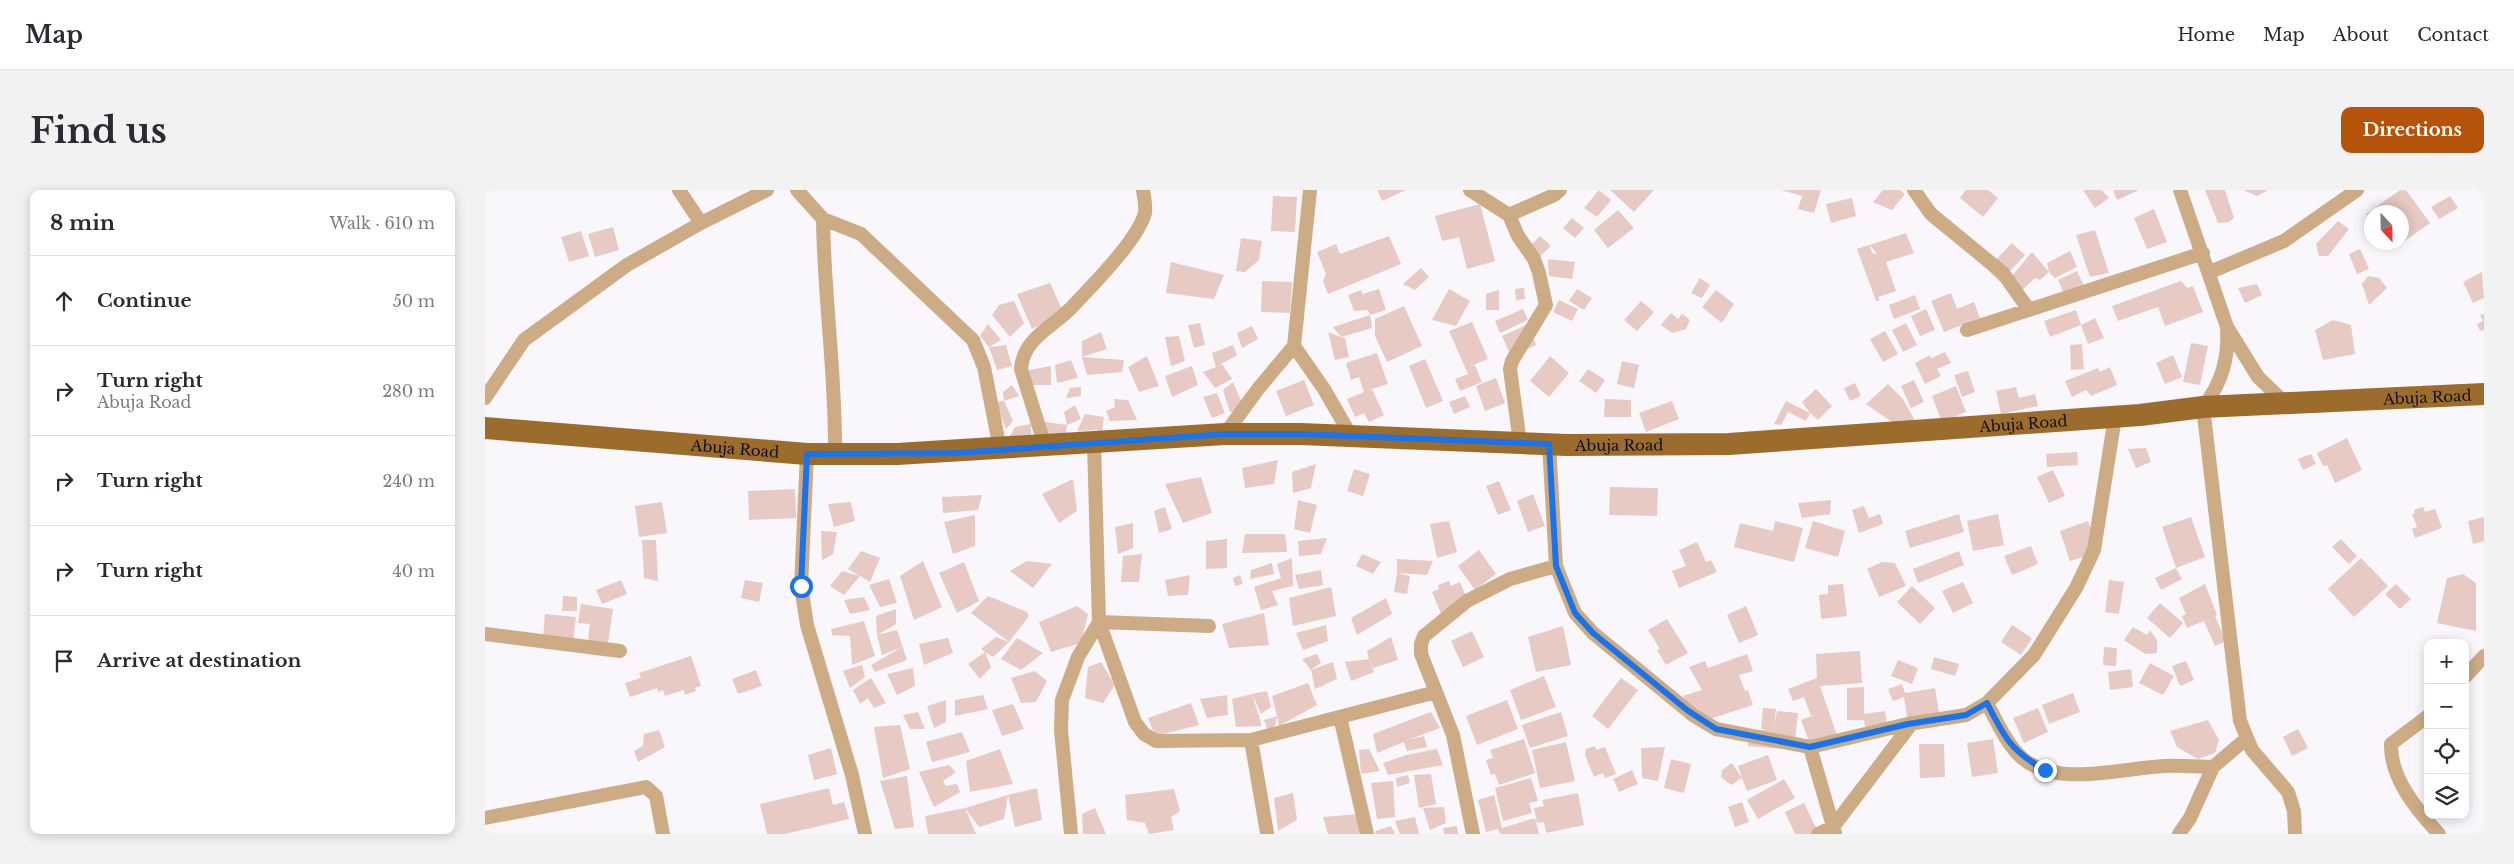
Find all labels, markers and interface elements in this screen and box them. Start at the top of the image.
text: Map [25,20,83,49]
text: Home [2177,24,2235,46]
text: Map [2263,24,2305,46]
text: About [2333,24,2389,46]
text: Contact [2417,24,2489,46]
button: Directions [2341,107,2484,153]
text: Find us [30,109,167,152]
north arrow [2364,205,2409,250]
text: 8 min [50,210,115,236]
text: Walk · 610 m [330,213,435,233]
icon: ahead [50,287,78,315]
text: Continue [97,289,192,312]
text: 50 m [393,291,435,311]
text: Turn right [97,369,203,392]
icon: right [50,377,78,405]
text: 280 m [382,381,435,401]
street label: Abuja Road [2382,385,2472,408]
text: Abuja Road [97,392,191,412]
street label: Abuja Road [1978,411,2068,436]
street label: Abuja Road [689,435,780,461]
street label: Abuja Road [1574,435,1663,454]
icon: right [50,467,78,495]
text: Turn right [97,469,203,492]
text: 240 m [383,471,435,491]
icon: right [50,557,78,585]
text: Turn right [97,559,203,582]
text: 40 m [392,561,435,581]
route start [790,575,813,598]
map controls [2424,639,2469,819]
button: + [2424,639,2469,684]
icon: arrive [50,647,78,675]
text: Arrive at destination [97,649,301,672]
button: − [2424,684,2469,729]
button: locate [2424,729,2469,774]
route end [2034,759,2057,782]
button: layers [2424,774,2469,819]

